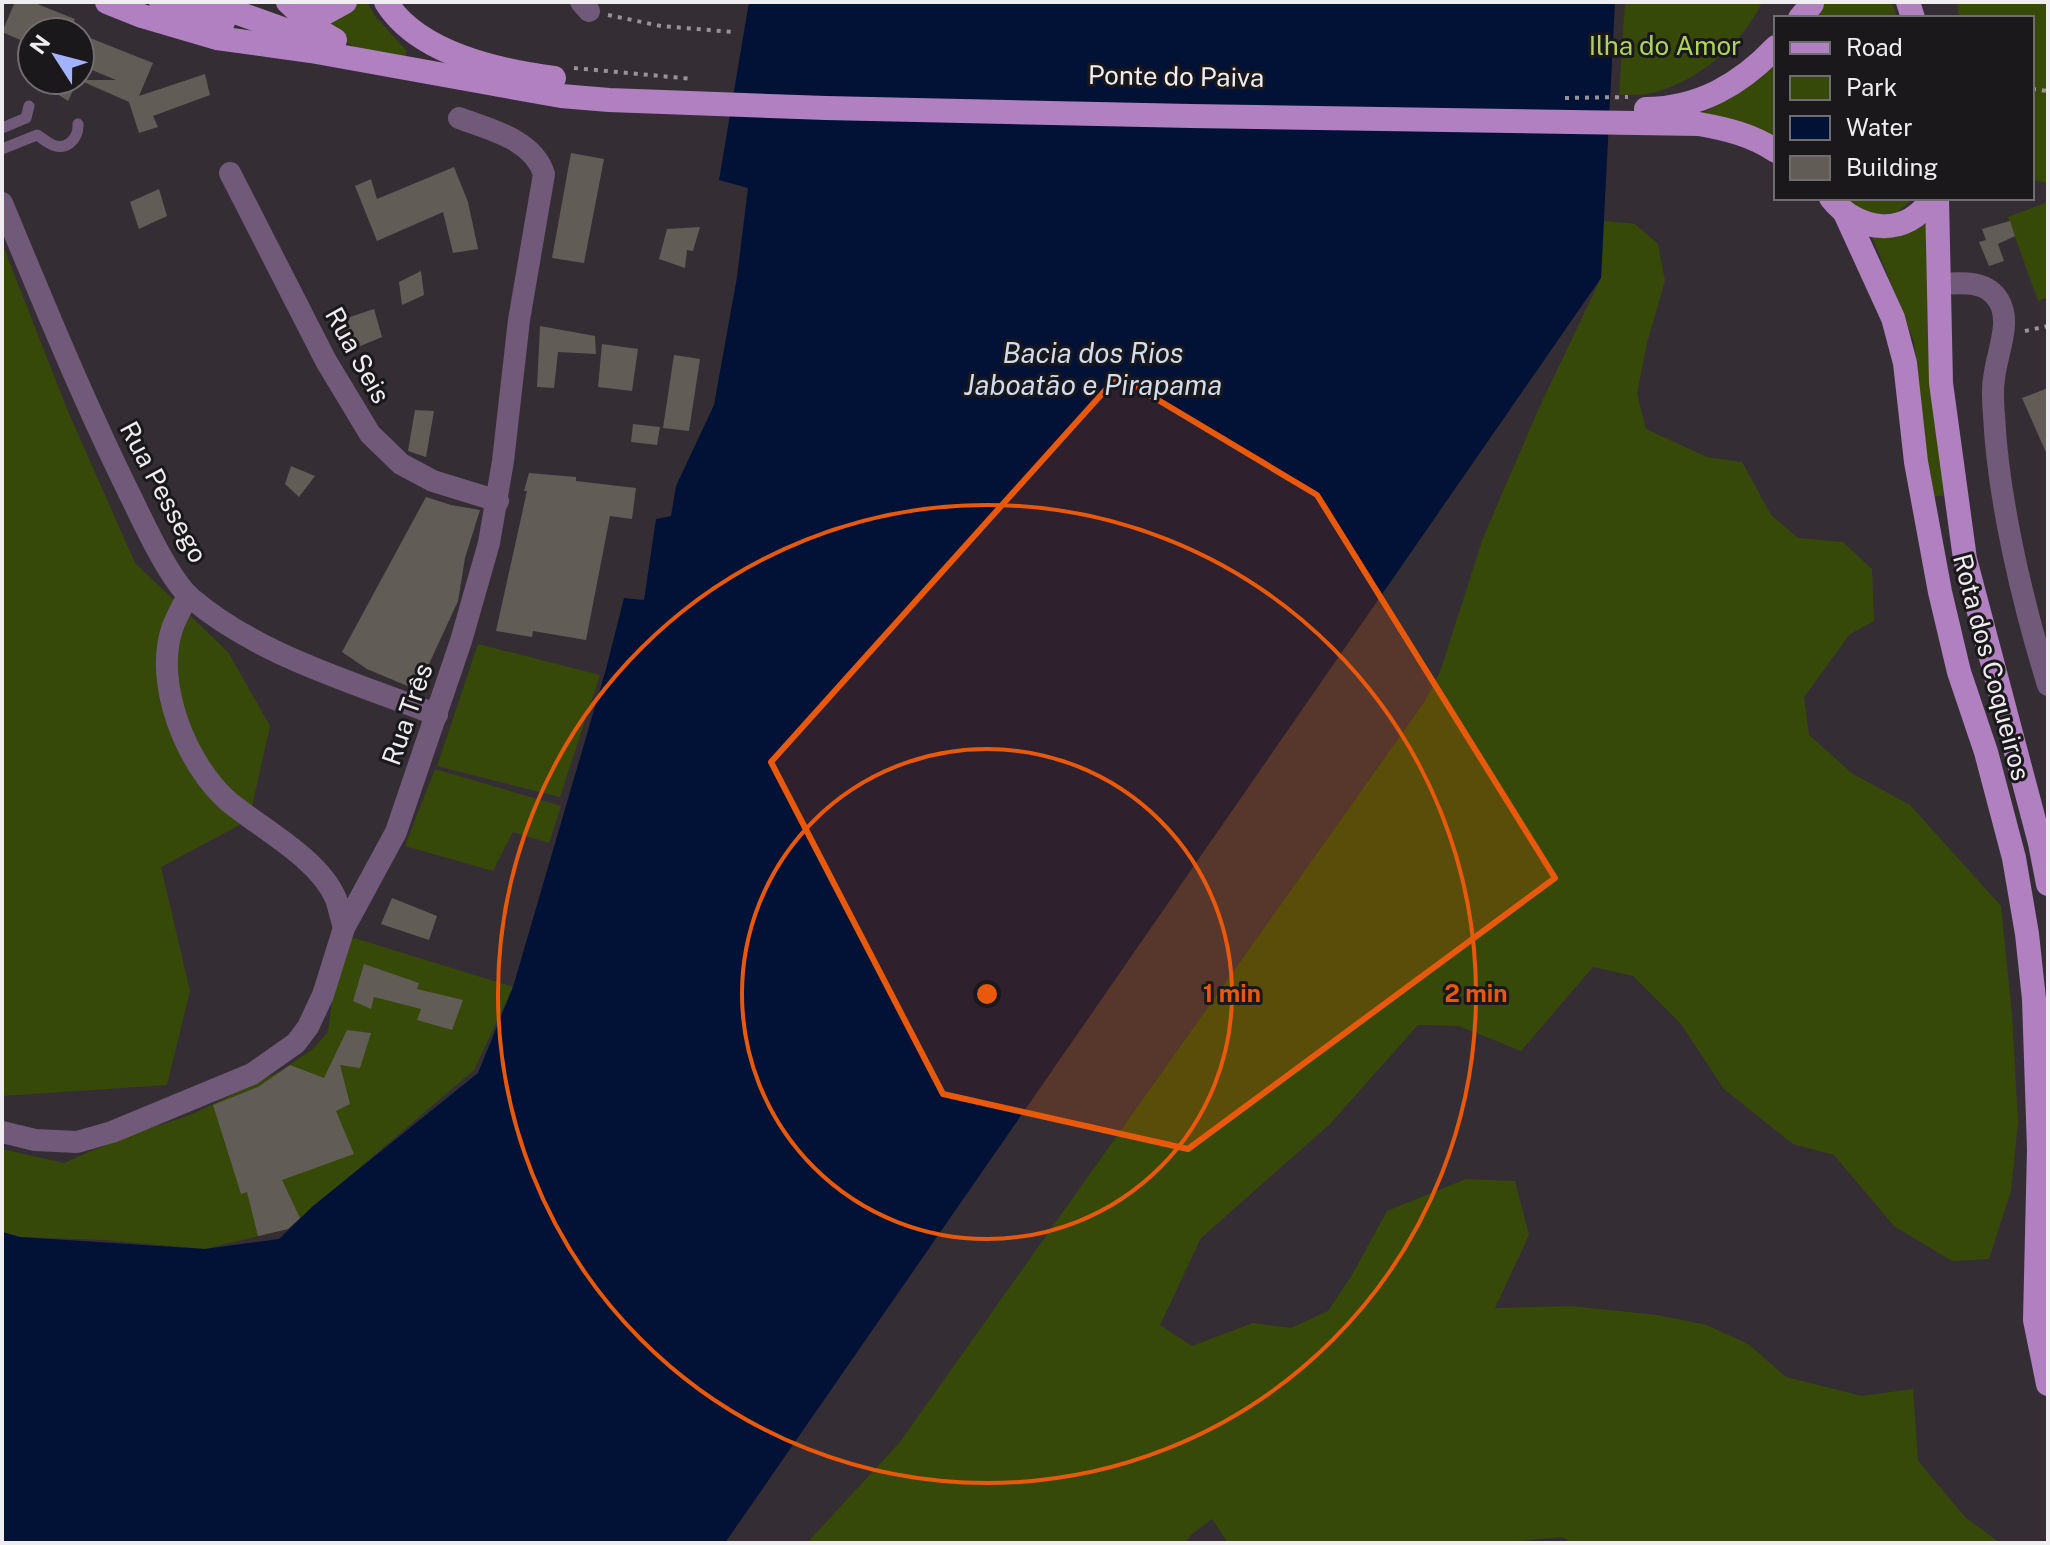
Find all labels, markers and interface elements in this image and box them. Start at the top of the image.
north arrow [16,16,96,96]
legend [1774,16,2034,200]
text: N [24,30,55,59]
park label: Ilha do Amor [1589,30,1741,61]
text: Road [1846,33,1903,61]
street label: Ponte do Paiva [1088,59,1264,93]
text: Park [1846,73,1897,101]
text: Water [1846,113,1913,141]
text: Building [1846,153,1938,181]
street label: Rua Seis [319,302,397,408]
water label: Bacia dos Rios Jaboatão e Pirapama [964,336,1222,401]
street label: Rua Pessego [114,416,214,568]
street label: Rota dos Coqueiros [1947,550,2037,784]
street label: Rua Três [375,659,439,769]
text: 1 min [1203,979,1261,1007]
text: 2 min [1445,979,1507,1007]
centre of rings [973,980,1001,1008]

